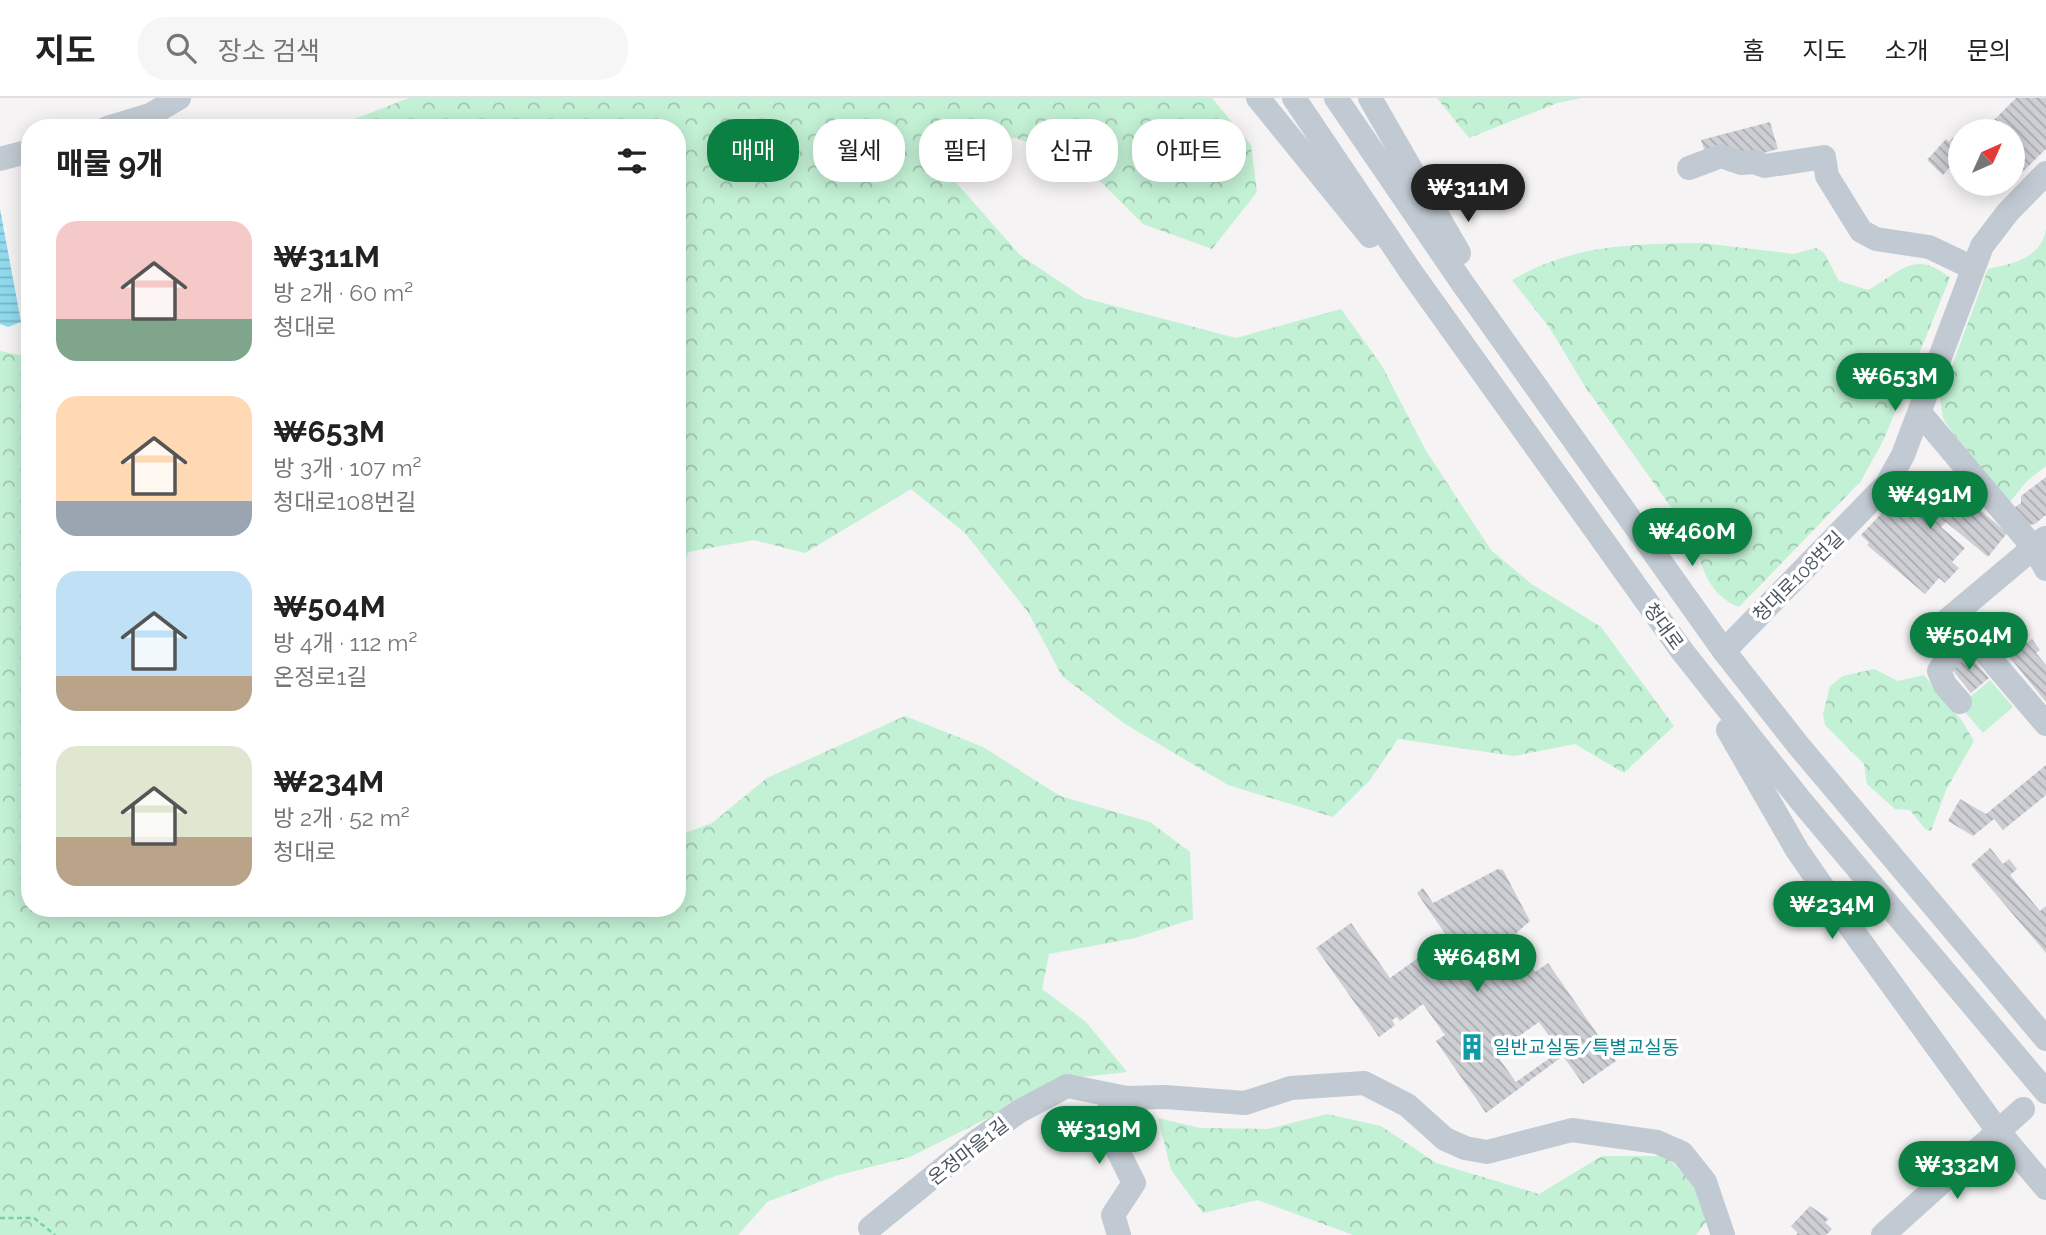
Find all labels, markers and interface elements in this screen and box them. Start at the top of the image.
search box [138,17,628,80]
icon: search [162,29,200,67]
text: 지도 [35,31,96,70]
text: 장소 검색 [218,36,320,66]
text: 홈 [1742,36,1764,65]
text: 지도 [1802,36,1847,65]
text: 소개 [1885,36,1929,65]
text: 문의 [1967,36,2011,65]
chip: 매매 [707,119,799,182]
chip: 월세 [813,119,905,182]
chip: 필터 [919,119,1012,182]
chip: 신규 [1026,119,1118,182]
chip: 아파트 [1132,119,1246,182]
north arrow [1948,119,2025,196]
map controls [1948,119,2025,196]
icon: filters [613,142,651,180]
text: 매물 9개 [56,146,164,181]
pin: ₩311M [1419,164,1517,224]
text: ₩311M [1427,173,1509,200]
text: ₩311M [273,239,380,274]
icon: home [112,249,196,333]
text: 방 2개 · 60 m² [273,279,413,306]
text: 청대로 [273,313,336,340]
pin: ₩653M [1846,354,1944,413]
text: ₩653M [1852,362,1938,389]
text: ₩653M [273,414,385,449]
icon: home [112,424,196,508]
text: 방 3개 · 107 m² [273,454,422,481]
pin: ₩491M [1881,472,1979,531]
text: ₩491M [1888,480,1972,507]
text: 청대로108번길 [273,488,416,515]
pin: ₩460M [1643,508,1741,568]
text: ₩460M [1648,517,1736,544]
street label: 청대로108번길 [1748,526,1848,626]
text: ₩504M [273,589,386,624]
street label: 청대로 [1640,598,1688,654]
icon: home [112,599,196,683]
pin: ₩504M [1920,612,2018,672]
text: ₩504M [1926,621,2012,648]
text: 방 4개 · 112 m² [273,629,417,656]
text: 온정로1길 [273,663,367,690]
text: ₩234M [273,764,384,799]
icon: home [112,774,196,858]
text: 방 2개 · 52 m² [273,804,410,831]
text: 청대로 [273,838,336,865]
pin: ₩234M [1783,882,1881,941]
text: ₩234M [1789,890,1875,917]
pin: ₩648M [1428,934,1526,994]
text: ₩648M [1433,943,1521,970]
building icon: 일반교실동/특별교실동 [1457,1032,1487,1062]
place label: 일반교실동/특별교실동 [1493,1036,1679,1058]
pin: ₩319M [1050,1107,1148,1166]
street label: 온정마을1길 [924,1113,1012,1189]
text: ₩319M [1057,1115,1141,1142]
pin: ₩332M [1908,1142,2006,1201]
text: ₩332M [1915,1150,2000,1177]

